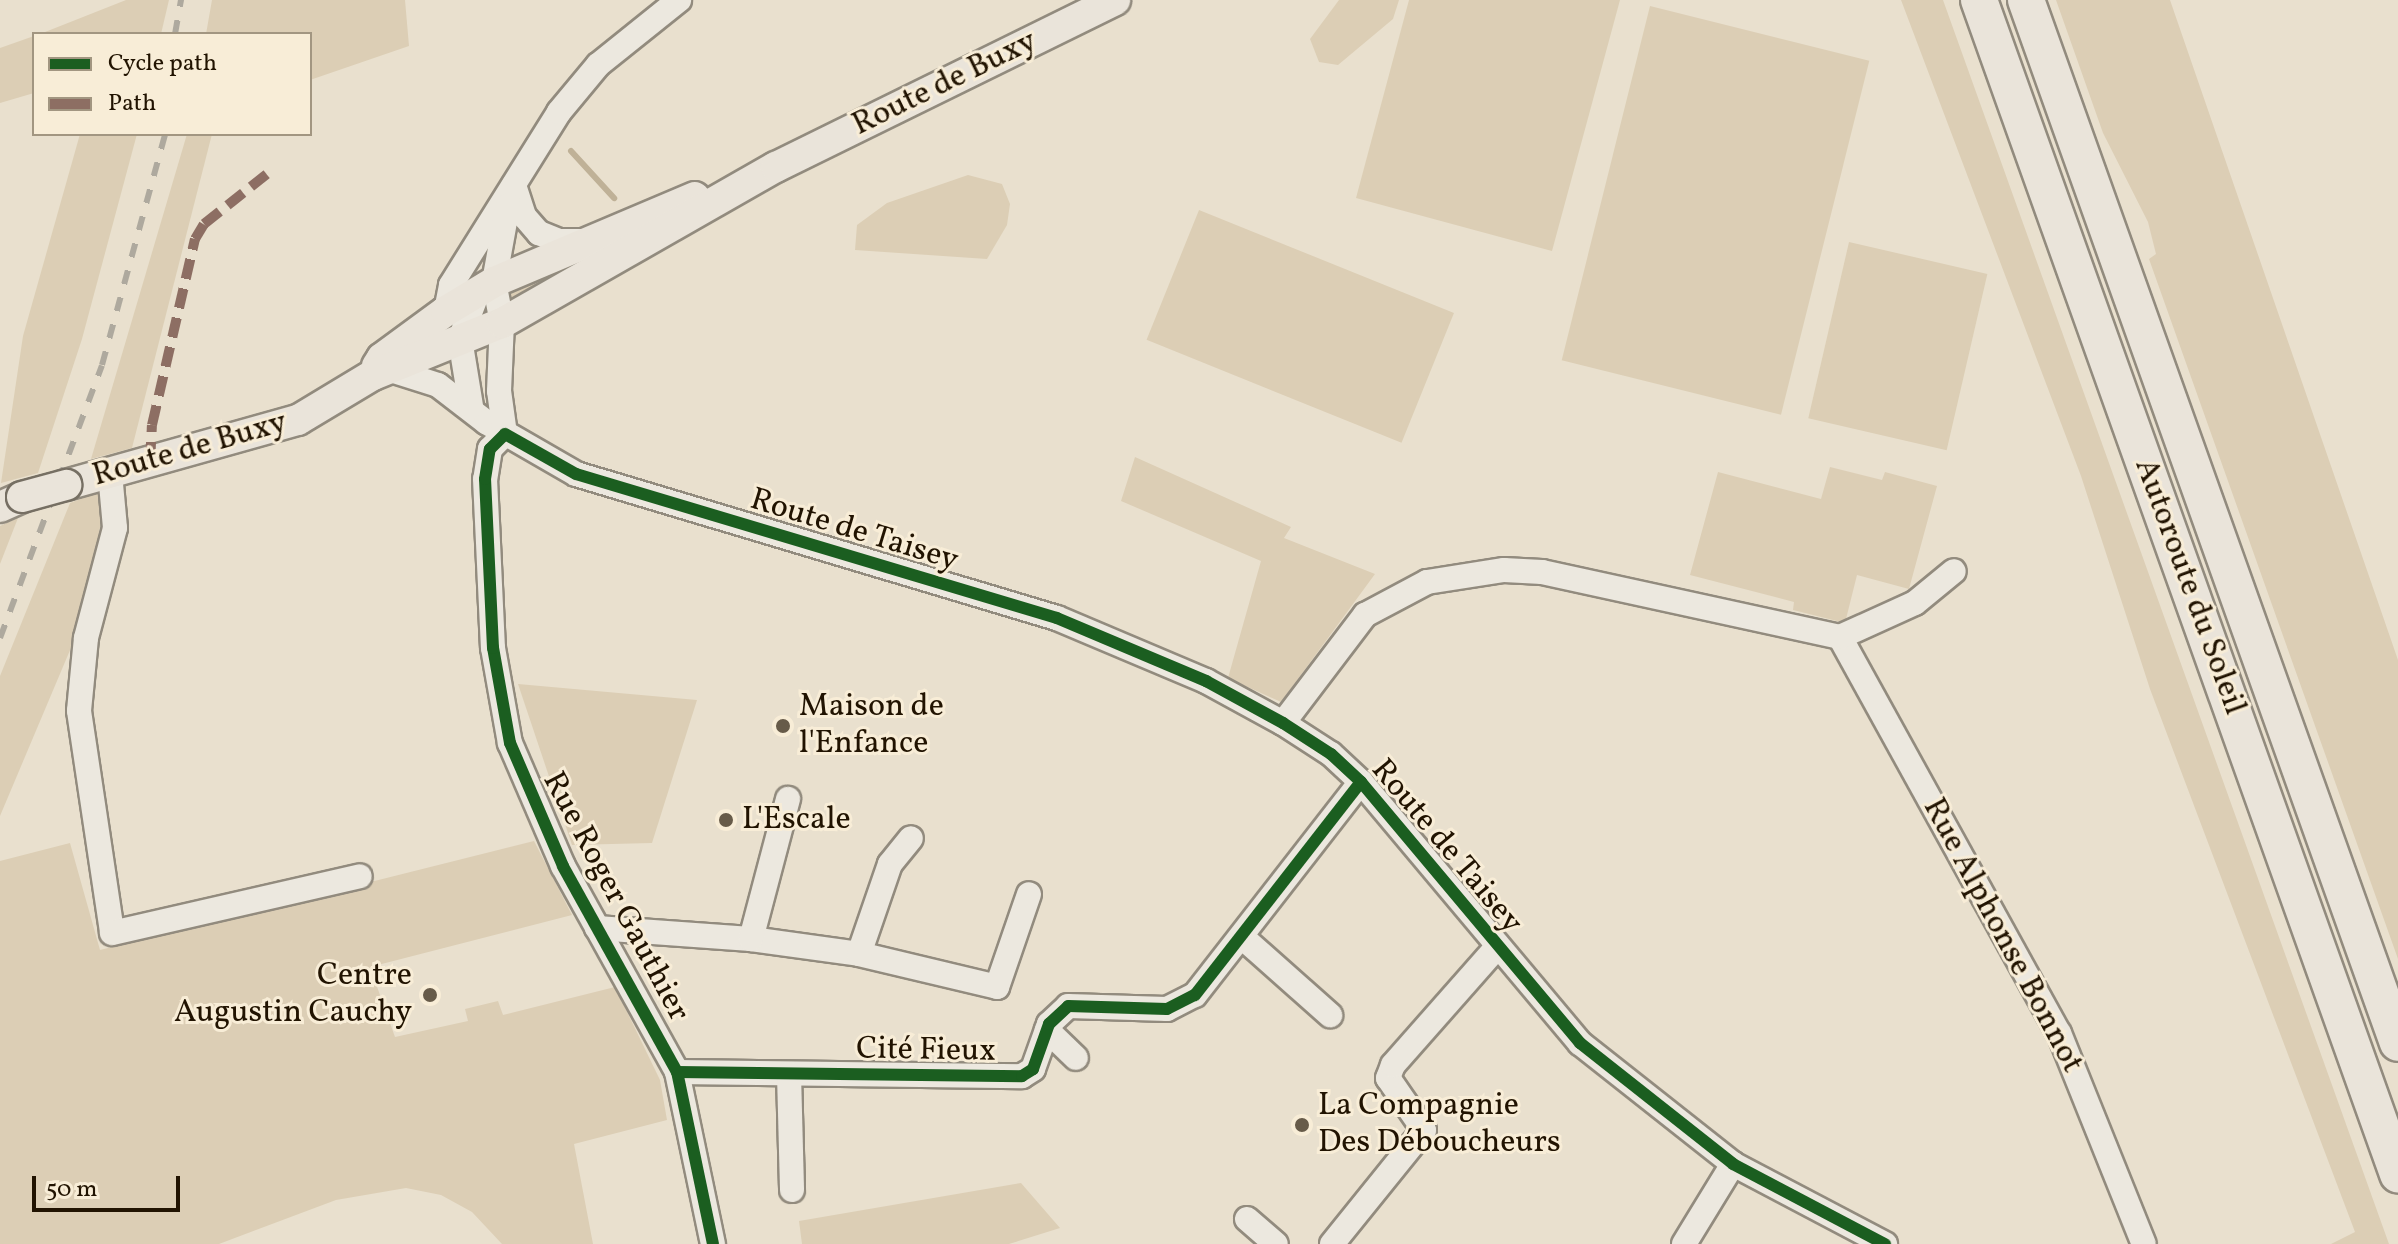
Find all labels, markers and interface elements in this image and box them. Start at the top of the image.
street label: Route de Buxy [847,23,1043,145]
legend [32,32,312,136]
text: Cycle path [108,47,217,81]
text: Path [108,87,156,121]
street label: Route de Buxy [88,404,292,496]
street label: Autoroute du Soleil [2125,454,2253,720]
street label: Route de Taisey [745,481,963,581]
place label: Maison de l'Enfance [799,689,944,764]
marker: Maison de l'Enfance [774,717,792,735]
street label: Route de Taisey [1362,752,1530,942]
street label: Rue Roger Gauthier [533,766,697,1028]
street label: Rue Alphonse Bonnot [1913,792,2091,1080]
place label: L'Escale [742,801,851,839]
marker: L'Escale [717,811,735,829]
place label: Centre Augustin Cauchy [174,958,412,1033]
marker: Centre Augustin Cauchy [419,984,441,1006]
street label: Cité Fieux [856,1031,996,1071]
place label: La Compagnie Des Déboucheurs [1318,1088,1561,1163]
marker: La Compagnie Des Déboucheurs [1293,1116,1311,1134]
scale bar [36,1160,184,1210]
text: 50 m [46,1173,98,1207]

